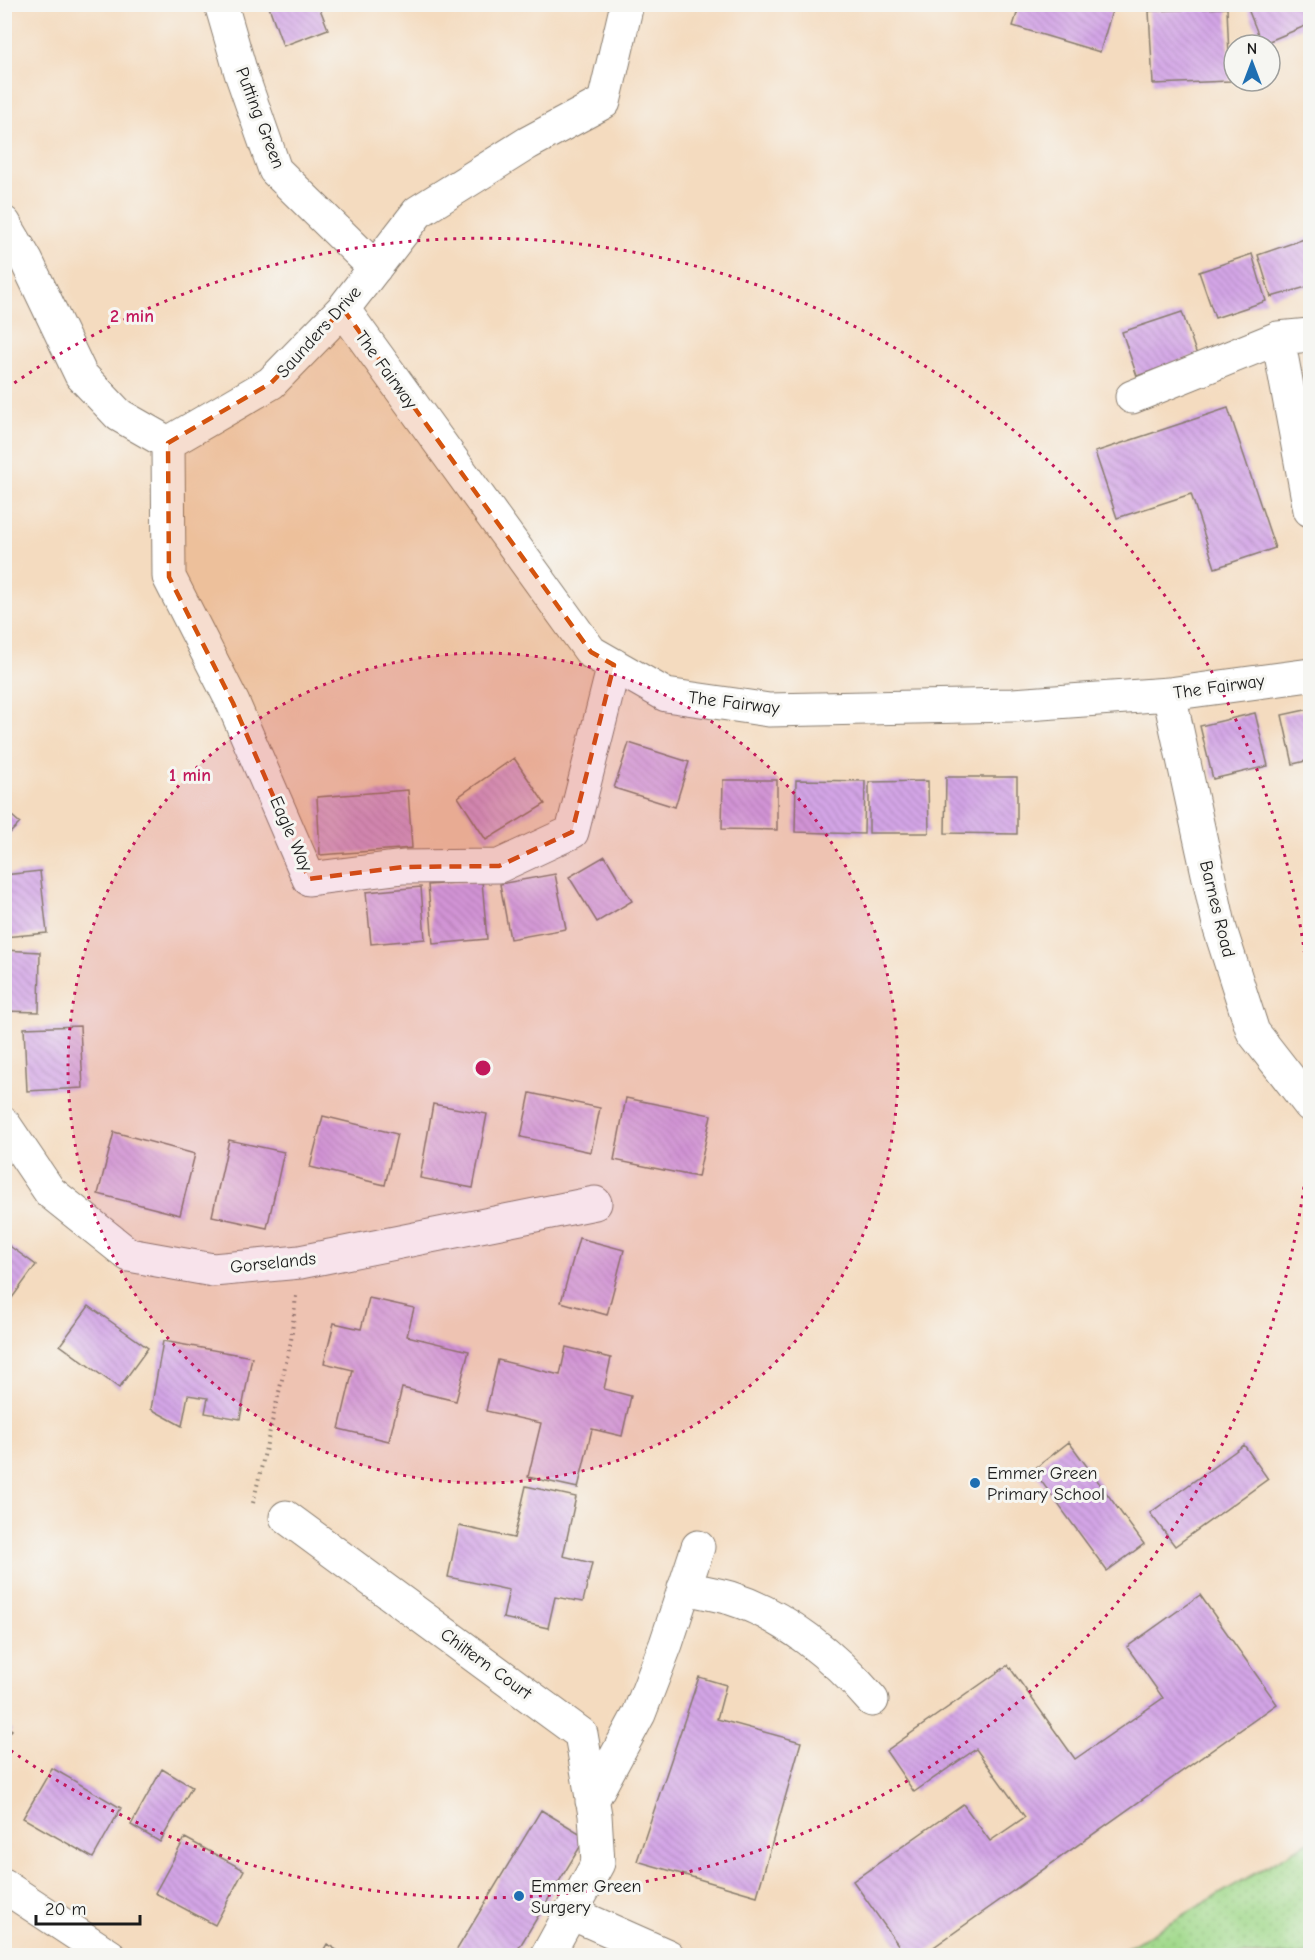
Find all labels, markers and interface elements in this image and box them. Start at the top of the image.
north arrow [1222,33,1282,93]
text: N [1247,40,1257,58]
street label: Putting Green [231,64,289,172]
street label: Saunders Drive [272,282,366,382]
text: 2 min [110,306,154,327]
street label: The Fairway [351,327,422,414]
street label: The Fairway [1172,670,1267,704]
street label: The Fairway [687,687,782,719]
text: 1 min [169,765,211,786]
street label: Eagle Way [265,793,317,876]
street label: Barnes Road [1195,858,1239,960]
centre of rings [473,1058,493,1078]
street label: Gorselands [229,1248,317,1278]
place label: Emmer Green Primary School [987,1463,1105,1505]
marker: Emmer Green Primary School [968,1476,982,1490]
street label: Chiltern Court [436,1624,536,1705]
place label: Emmer Green Surgery [531,1876,641,1918]
scale bar [36,1888,140,1926]
marker: Emmer Green Surgery [512,1889,526,1903]
text: 20 m [45,1899,86,1920]

